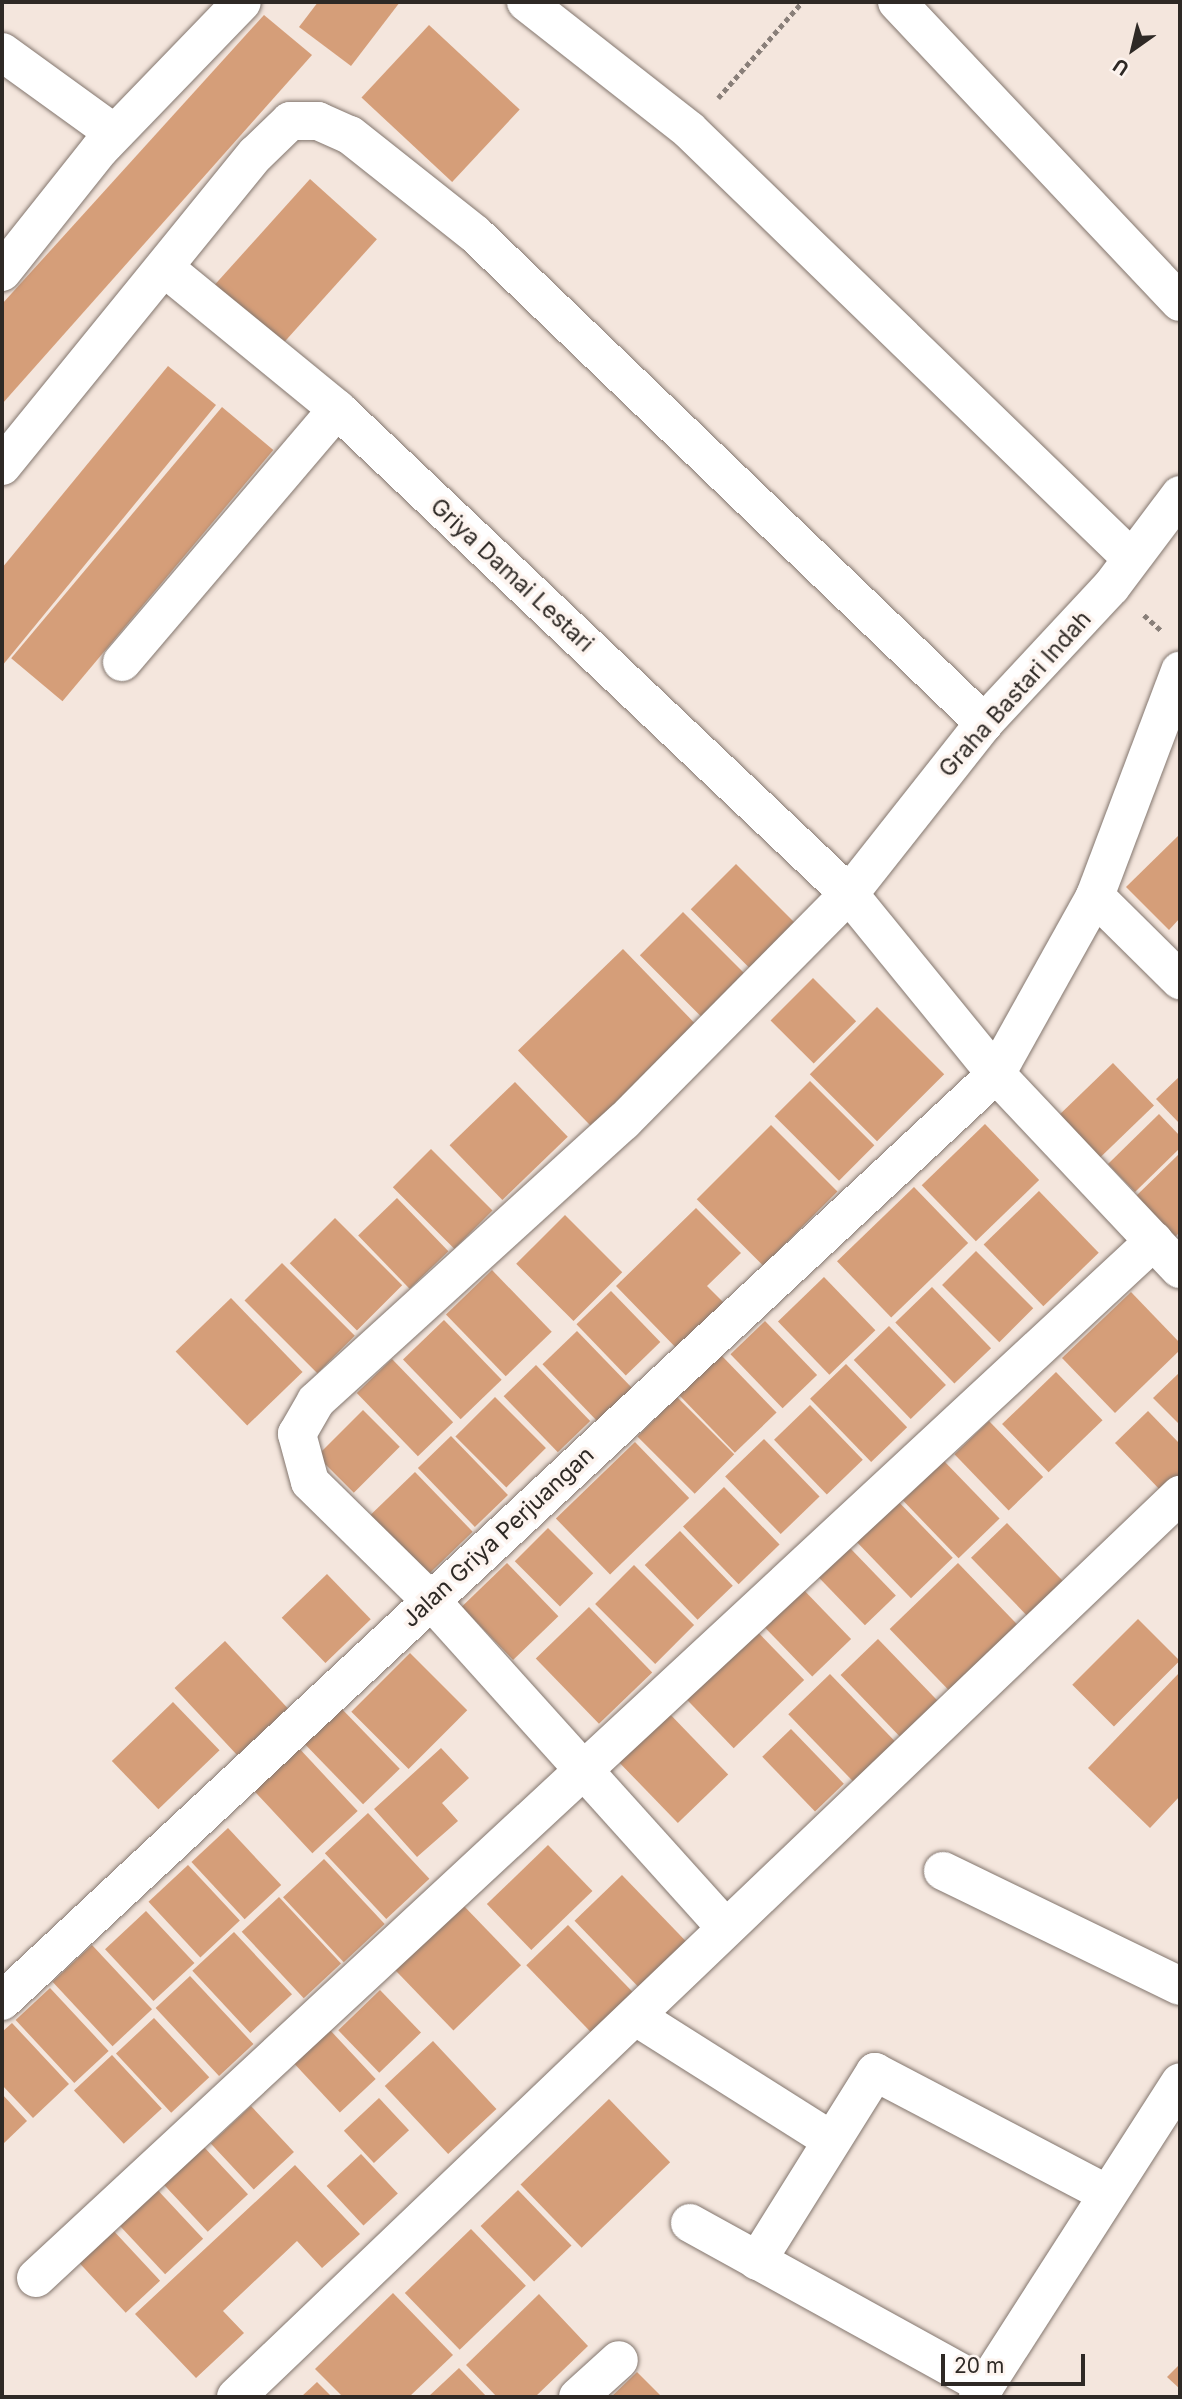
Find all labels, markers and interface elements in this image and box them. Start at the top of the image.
north arrow [1098,14,1168,84]
text: U [1109,53,1133,80]
street label: Griya Damai Lestari [425,493,599,657]
street label: Graha Bastari Indah [933,605,1097,783]
street label: Jalan Griya Perjuangan [397,1441,599,1633]
scale bar [944,2340,1088,2384]
text: 20 m [954,2353,1004,2378]

